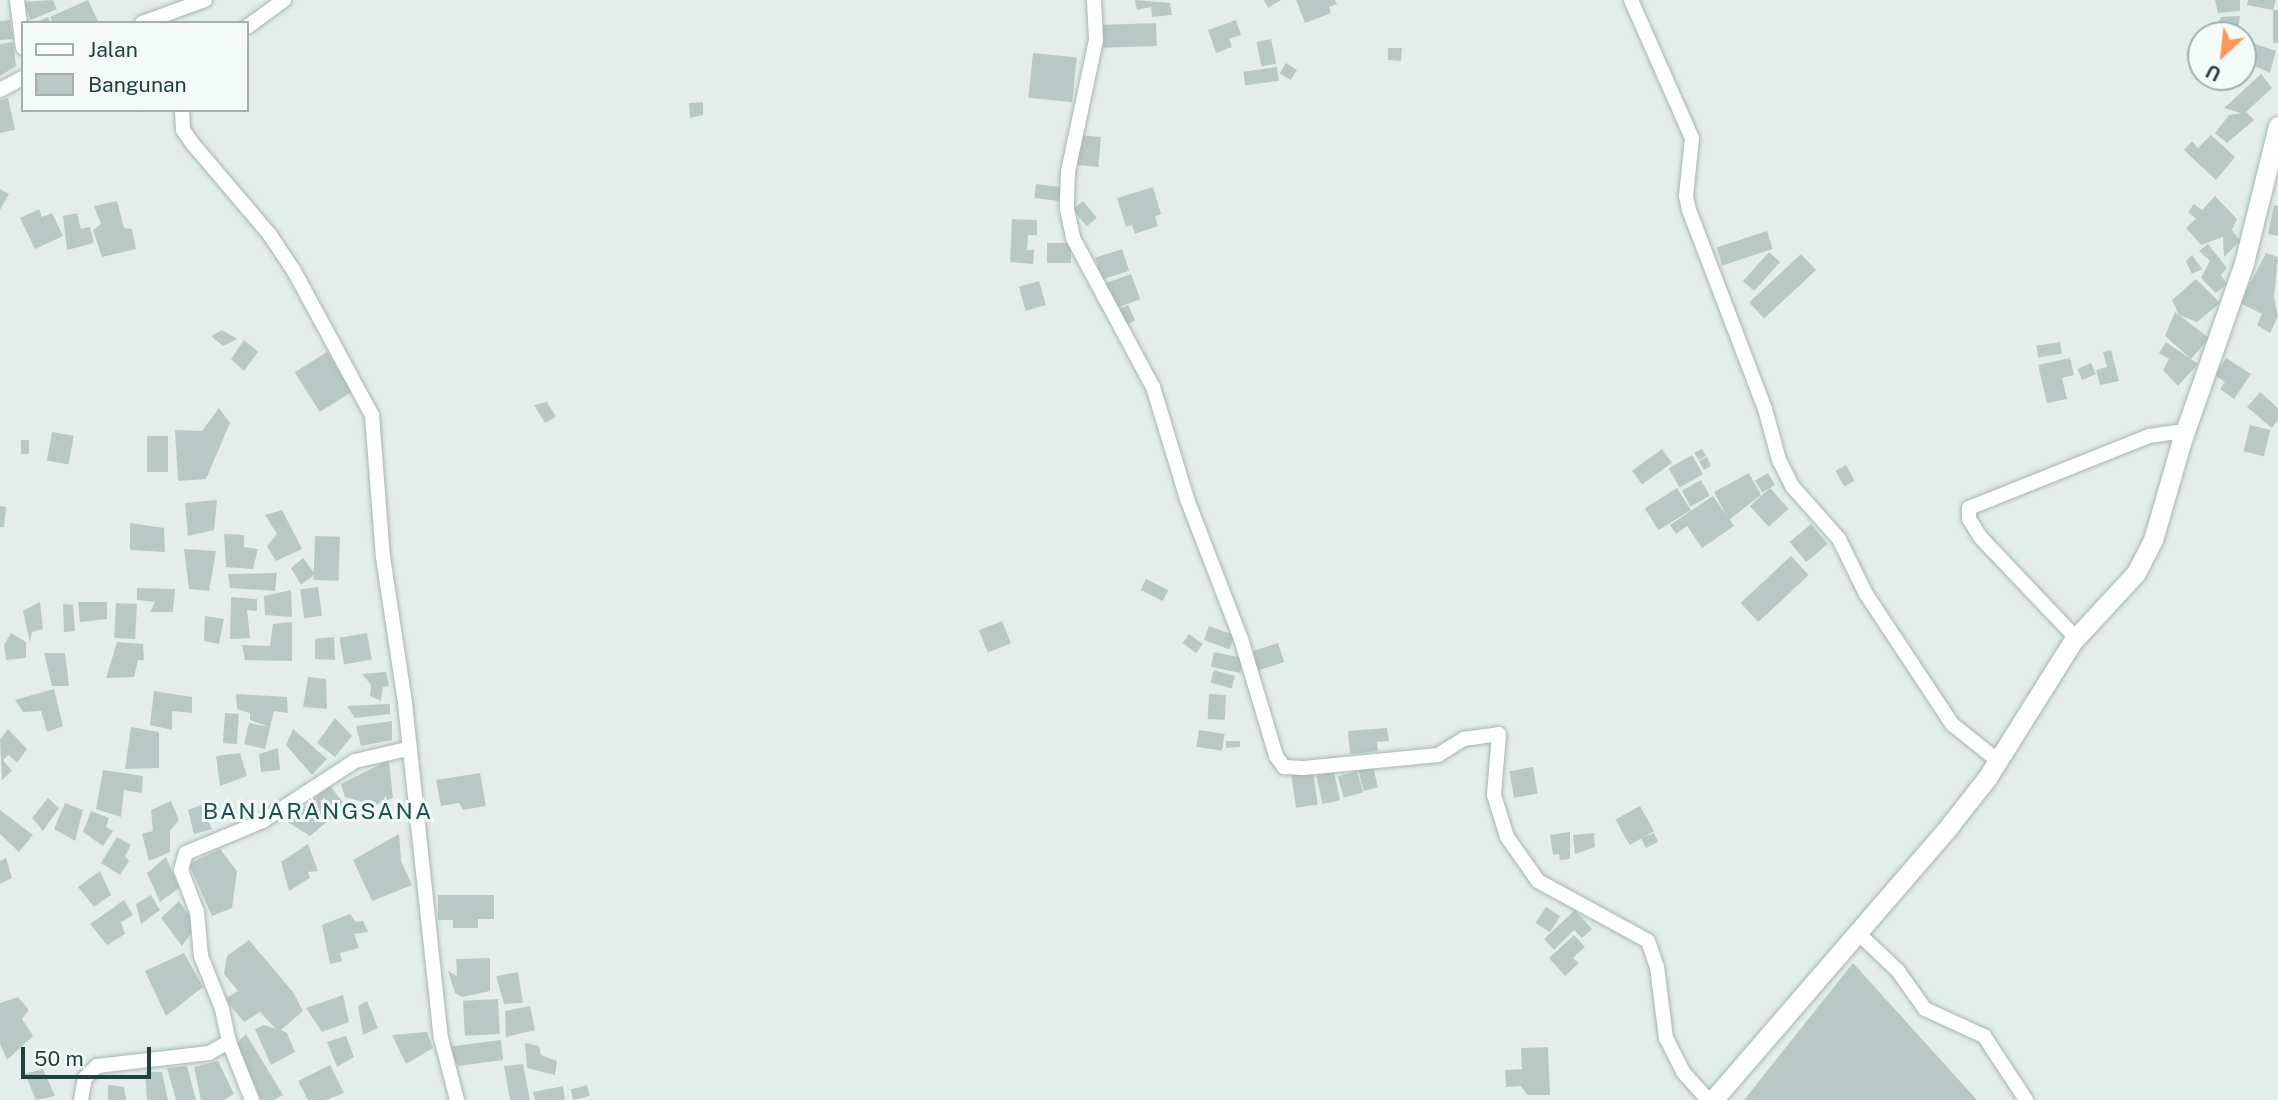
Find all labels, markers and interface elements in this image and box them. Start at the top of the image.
legend [21,21,248,112]
north arrow [2187,21,2257,91]
text: Jalan [88,37,138,62]
text: U [2202,60,2225,86]
text: Bangunan [88,72,187,97]
district label: BANJARANGSANA [204,797,432,825]
scale bar [24,1034,154,1078]
text: 50 m [34,1046,84,1071]

